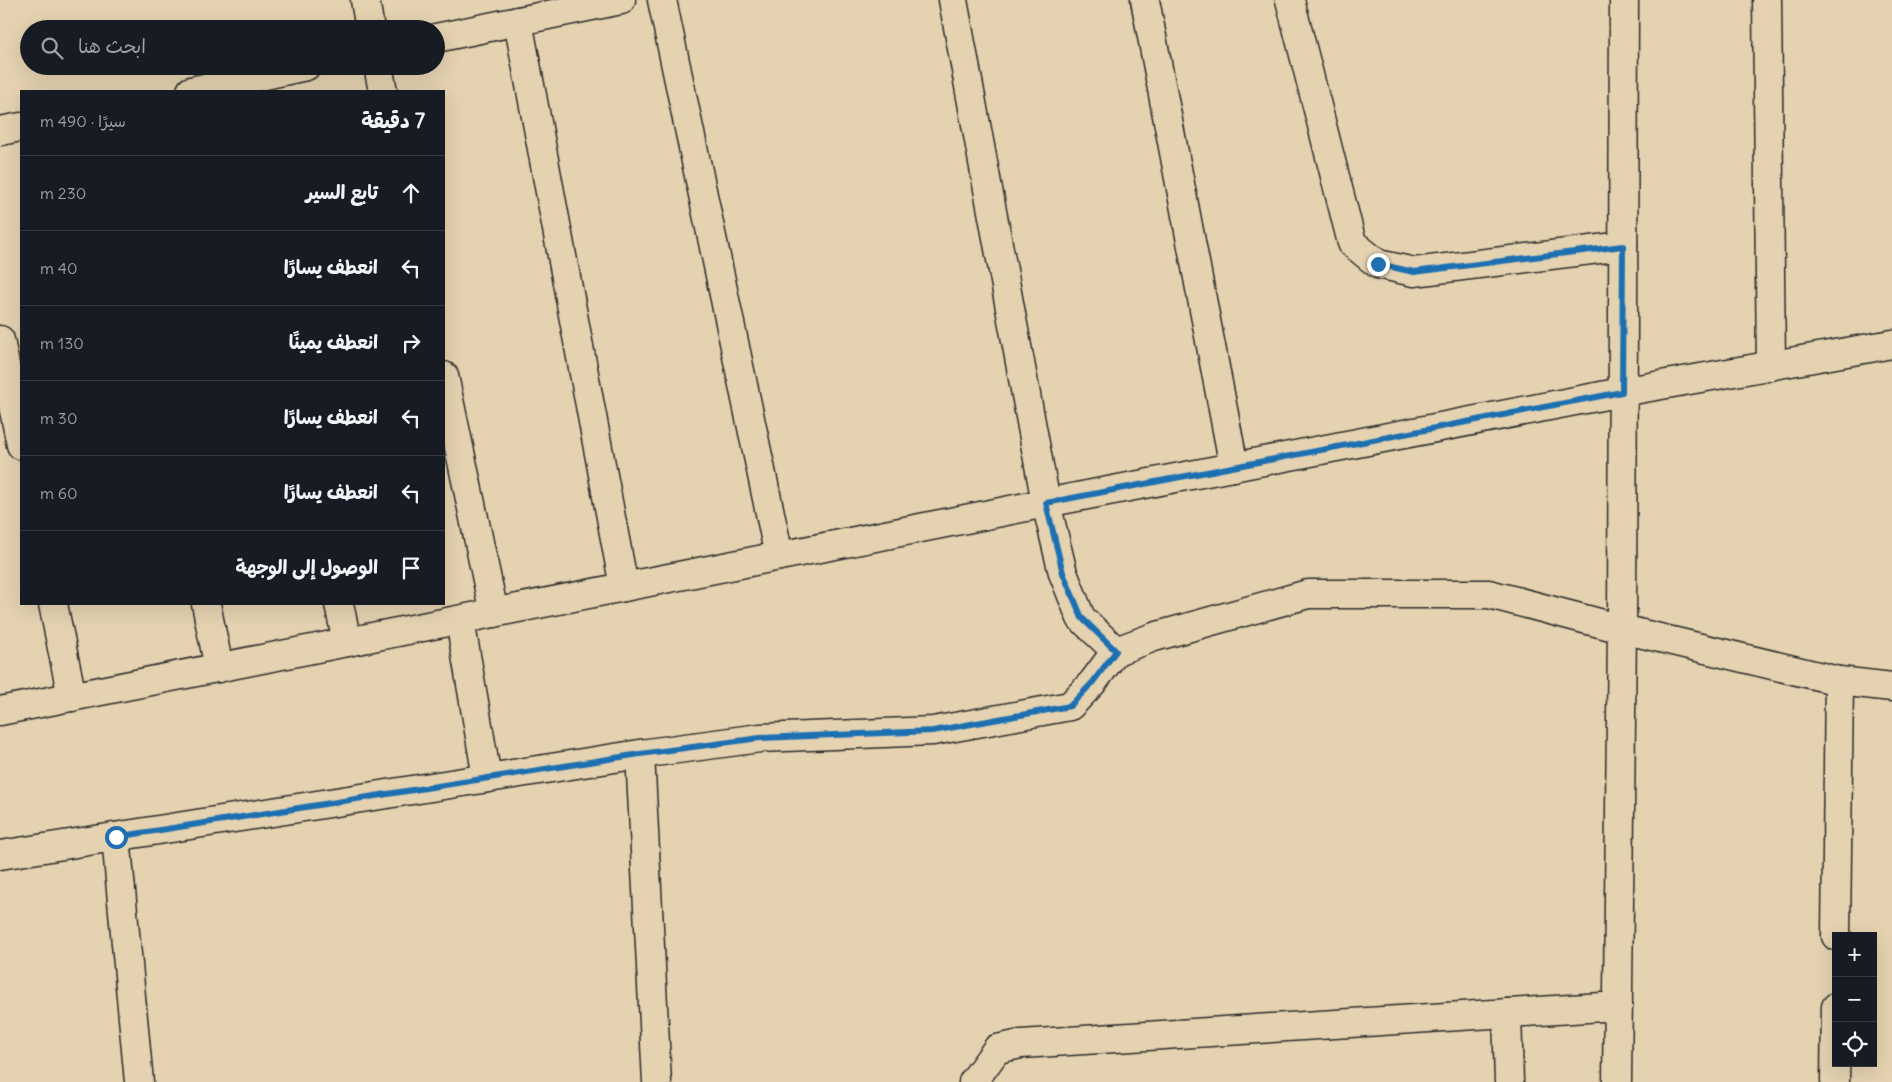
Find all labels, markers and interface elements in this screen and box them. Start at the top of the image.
search box [20,20,445,75]
icon: search [38,34,66,62]
text: ابحث هنا [78,34,146,58]
text: 7 دقيقة [361,107,425,134]
text: سيرًا · 490 m [40,111,126,131]
icon: ahead [397,179,425,207]
text: تابع السير [306,180,378,204]
text: 230 m [40,183,86,203]
route end [1367,253,1390,276]
icon: left [397,254,425,282]
text: انعطف يسارًا [284,255,378,279]
text: 40 m [40,258,78,278]
icon: right [397,329,425,357]
text: انعطف يمينًا [289,330,378,354]
text: 130 m [40,333,84,353]
icon: left [397,404,425,432]
text: انعطف يسارًا [284,405,378,429]
text: 30 m [40,408,77,428]
icon: left [397,479,425,507]
text: انعطف يسارًا [284,480,378,504]
text: 60 m [40,483,78,503]
icon: arrive [397,554,425,582]
text: الوصول إلى الوجهة [235,555,378,579]
route start [105,826,128,849]
map controls [1832,932,1877,1067]
button: + [1832,932,1877,977]
button: − [1832,977,1877,1022]
button: locate [1832,1022,1877,1067]

